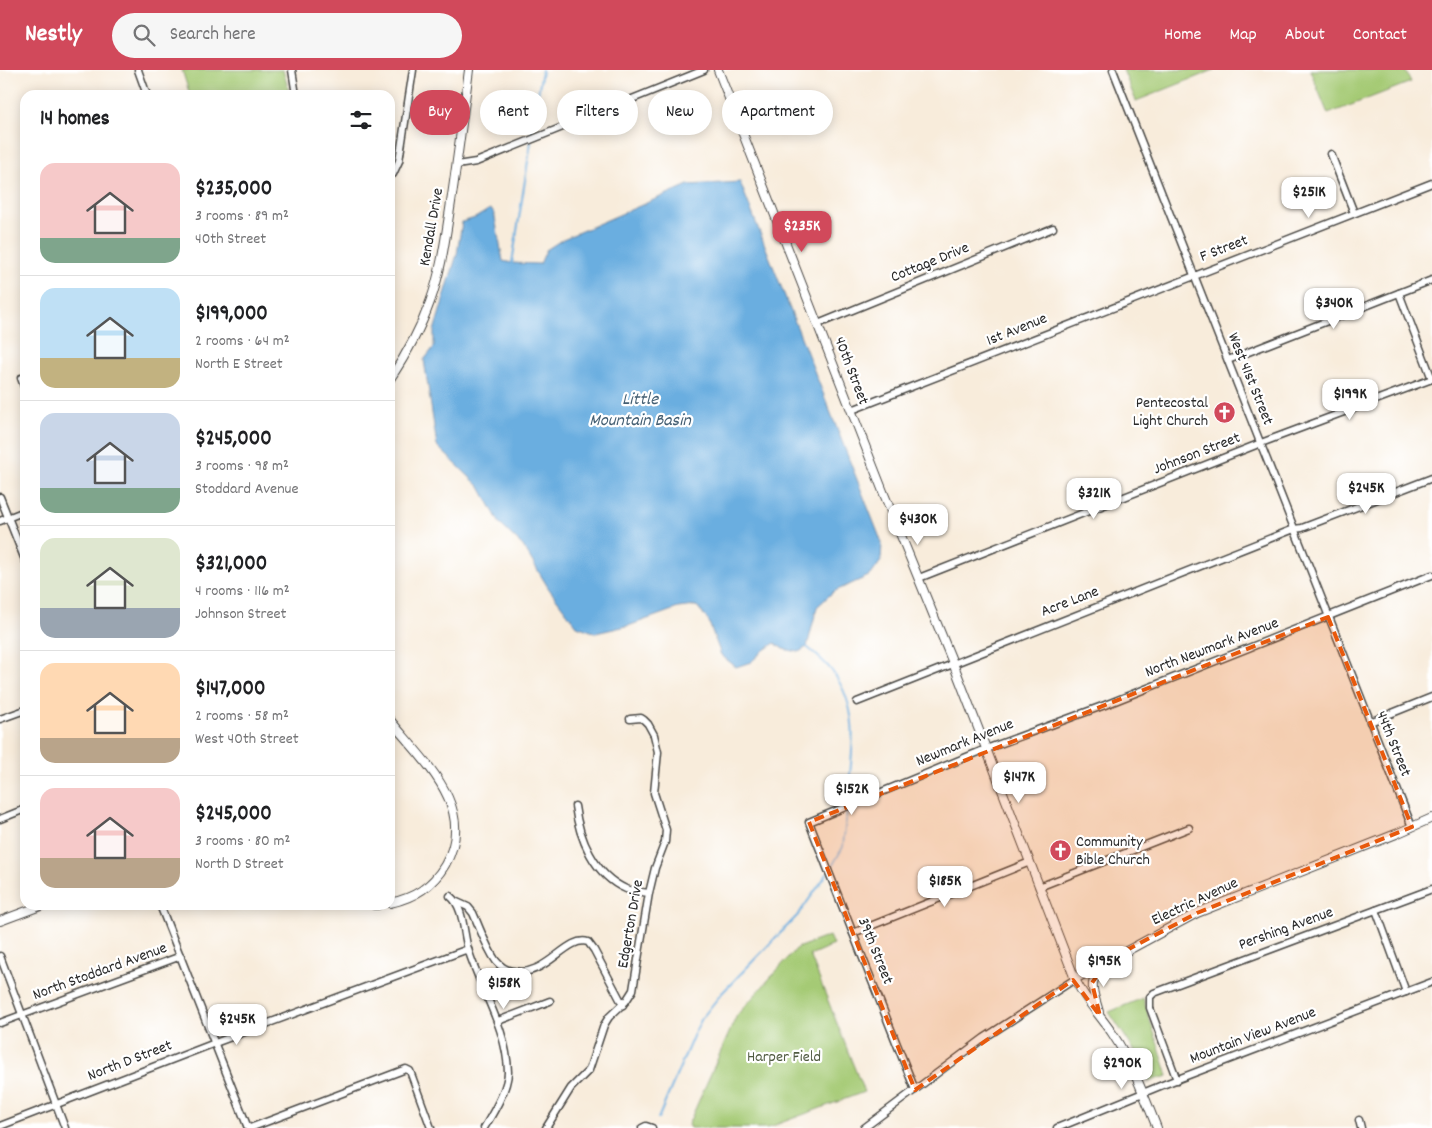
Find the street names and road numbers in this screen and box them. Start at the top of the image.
street label: Kendall Drive [414,186,450,268]
street label: F Street [1197,229,1251,269]
street label: Cottage Drive [887,237,973,289]
street label: 1st Avenue [983,307,1051,353]
street label: West 41st Street [1221,329,1279,429]
street label: 40th Street [828,334,875,408]
street label: Johnson Street [1150,427,1244,481]
street label: Acre Lane [1038,580,1102,624]
street label: North Newmark Avenue [1142,612,1282,684]
street label: 44th Street [1369,708,1417,780]
street label: Newmark Avenue [913,713,1017,773]
street label: Electric Avenue [1148,872,1242,932]
street label: Edgerton Drive [612,878,650,970]
street label: Pershing Avenue [1236,901,1336,957]
street label: 39th Street [851,914,899,988]
street label: North Stoddard Avenue [30,937,170,1007]
street label: Mountain View Avenue [1187,1001,1319,1071]
street label: North D Street [84,1034,176,1088]

